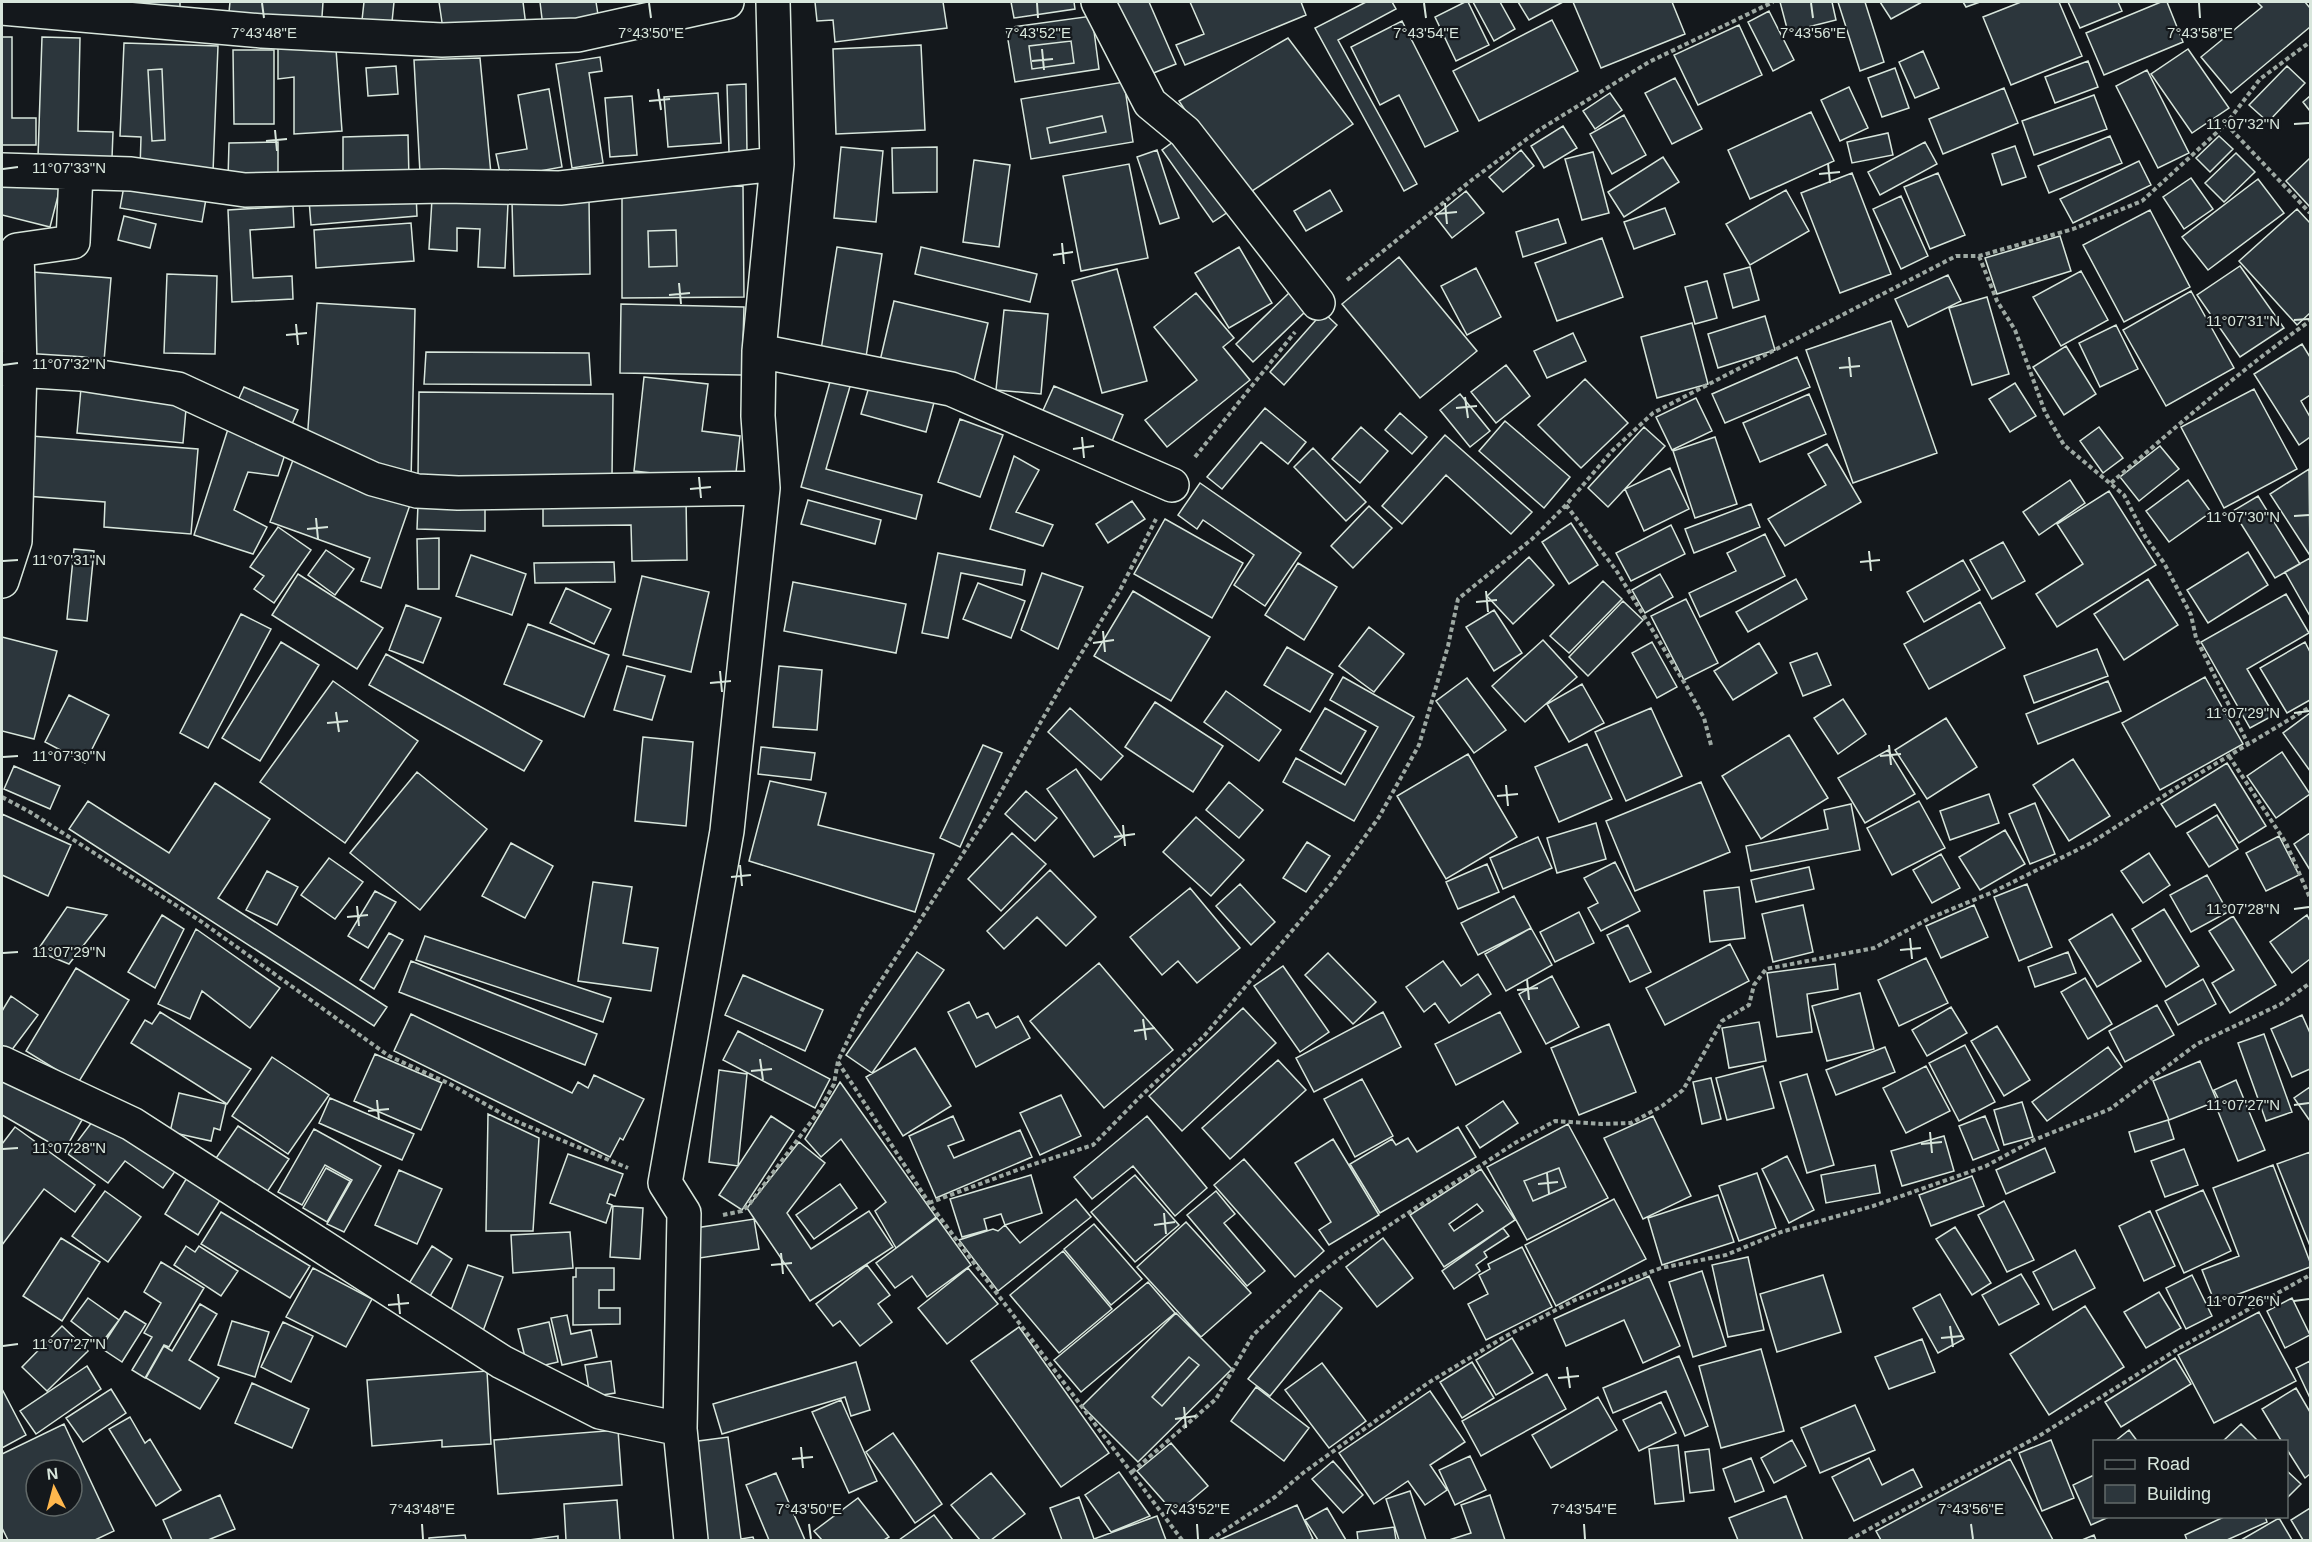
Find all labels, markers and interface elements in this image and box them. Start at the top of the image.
text: 7°43'48"E [231,24,297,41]
text: 7°43'50"E [618,24,684,41]
text: 7°43'52"E [1005,24,1071,41]
text: 7°43'54"E [1393,24,1459,41]
text: 7°43'56"E [1780,24,1846,41]
text: 7°43'58"E [2167,24,2233,41]
text: 11°07'32"N [2206,115,2280,132]
text: 11°07'33"N [32,159,106,176]
text: 11°07'31"N [2206,312,2280,329]
text: 11°07'32"N [32,355,106,372]
text: 11°07'30"N [2206,508,2280,525]
text: 11°07'31"N [32,551,106,568]
text: 11°07'29"N [2206,704,2280,721]
text: 11°07'30"N [32,747,106,764]
text: 11°07'28"N [2206,900,2280,917]
text: 11°07'29"N [32,943,106,960]
text: 11°07'27"N [2206,1096,2280,1113]
text: 11°07'28"N [32,1139,106,1156]
text: 11°07'26"N [2206,1292,2280,1309]
text: 11°07'27"N [32,1335,106,1352]
legend [2093,1440,2288,1518]
text: Road [2147,1454,2190,1474]
north arrow [24,1458,84,1518]
text: N [46,1465,59,1483]
text: Building [2147,1484,2211,1504]
text: 7°43'48"E [389,1500,455,1517]
text: 7°43'50"E [776,1500,842,1517]
text: 7°43'52"E [1164,1500,1230,1517]
text: 7°43'54"E [1551,1500,1617,1517]
text: 7°43'56"E [1938,1500,2004,1517]

